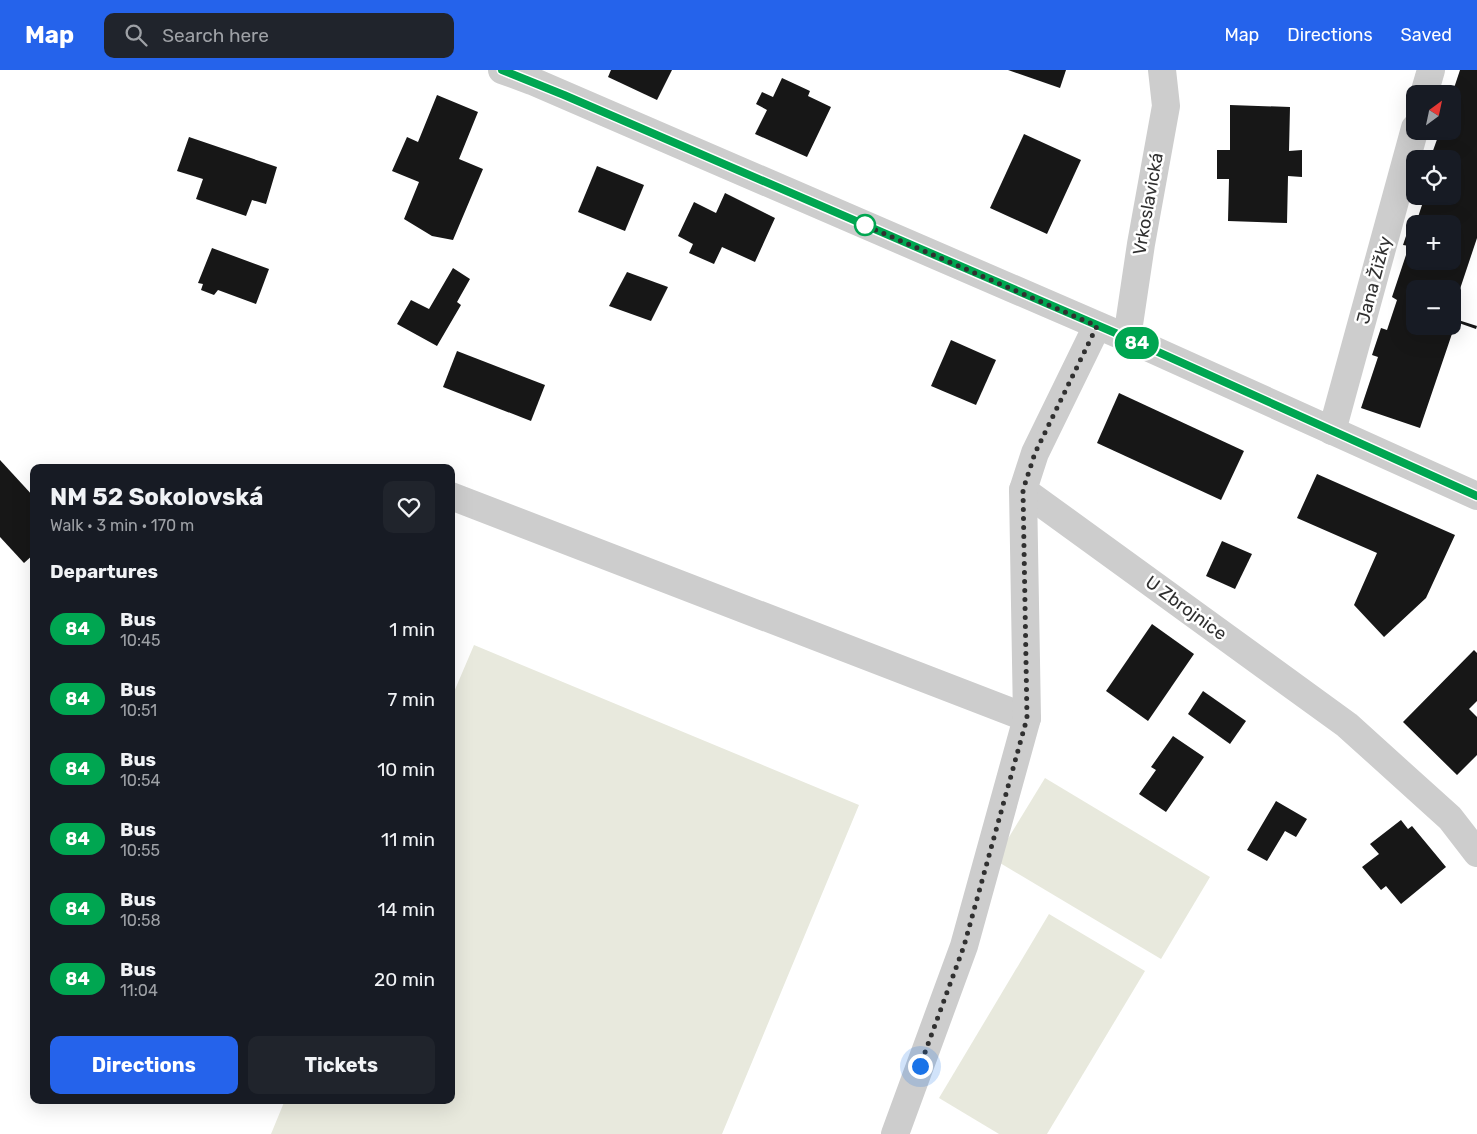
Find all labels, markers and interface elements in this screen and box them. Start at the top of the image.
search box [104,13,454,58]
text: Map [25,21,74,49]
icon: search [122,21,150,49]
text: Search here [162,24,269,47]
text: Map [1224,24,1259,46]
text: Directions [1287,24,1373,46]
text: Saved [1401,24,1452,46]
north arrow [1406,85,1461,140]
map controls [1406,85,1461,335]
button: locate [1406,150,1461,205]
street label: Vrkoslavická [1128,151,1168,257]
unlabelled marker [854,214,876,236]
button: + [1406,215,1461,270]
street label: Jana Žižky [1352,234,1396,326]
button: − [1406,280,1461,335]
line badge: 84 [1114,327,1160,359]
text: 84 [1125,332,1149,354]
button: heart [383,481,435,533]
text: NM 52 Sokolovská [50,483,263,511]
text: Walk · 3 min · 170 m [50,516,194,535]
text: Departures [50,560,158,583]
street label: U Zbrojnice [1141,571,1231,645]
text: Bus [120,608,156,631]
text: 84 [65,618,90,640]
text: 1 min [389,618,435,641]
text: 10:45 [120,631,161,650]
text: Bus [120,678,156,701]
text: 84 [65,688,90,710]
text: 7 min [388,688,435,711]
text: 10:51 [120,701,157,720]
text: Bus [120,748,156,771]
text: 84 [65,758,90,780]
text: 10 min [377,758,435,781]
text: 10:54 [120,771,161,790]
text: Bus [120,818,156,841]
text: 84 [65,828,90,850]
text: 11 min [381,828,435,851]
text: 10:55 [120,841,160,860]
text: Bus [120,888,156,911]
text: 84 [65,898,90,920]
text: 14 min [377,898,435,921]
text: 10:58 [120,911,161,930]
text: Bus [120,958,156,981]
text: 84 [65,968,90,990]
text: 20 min [374,968,435,991]
text: 11:04 [120,981,158,1000]
button: Directions [50,1036,238,1094]
button: Tickets [248,1036,435,1094]
your location [908,1054,933,1079]

